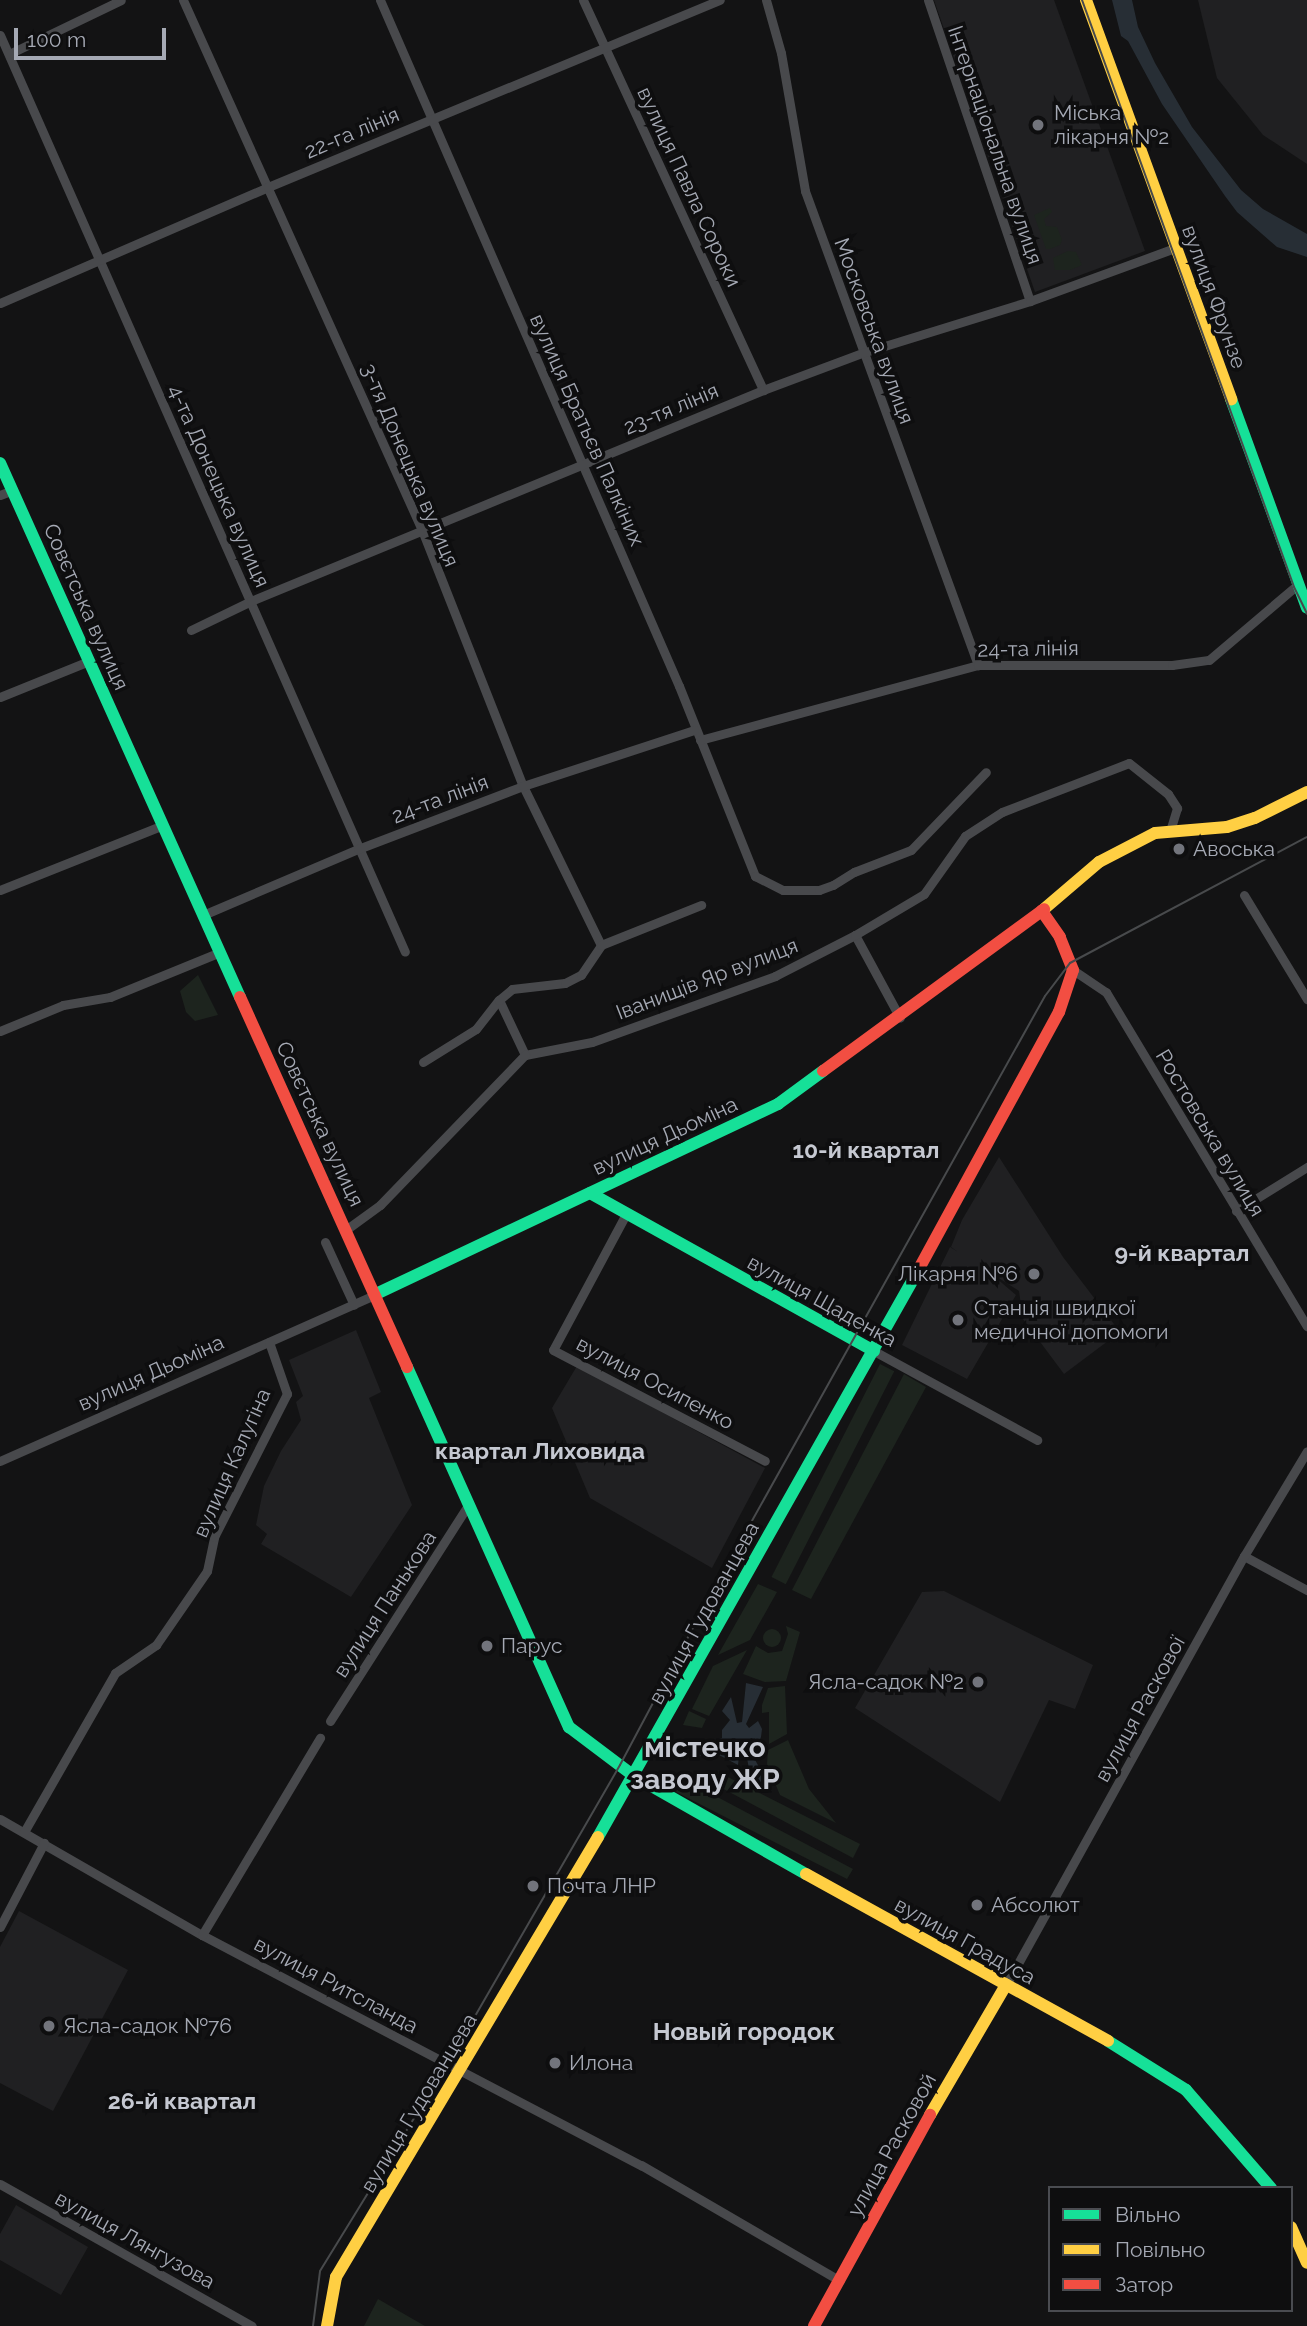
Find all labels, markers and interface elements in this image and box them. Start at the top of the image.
scale bar [18,14,170,58]
street label: Інтернаціональна вулиця [942,22,1048,268]
text: 100 m [27,27,86,52]
street label: вулиця Павла Сороки [632,83,746,291]
place label: Міська лікарня №2 [1054,100,1169,150]
street label: 22-га лінія [301,102,403,164]
marker: Міська лікарня №2 [1028,115,1048,135]
street label: вулиця Фрунзе [1176,222,1252,372]
street label: Московська вулиця [829,235,919,427]
street label: вулиця Братьєв Палкіних [524,310,650,550]
street label: 3-тя Донецька вулиця [356,360,464,570]
street label: 23-тя лінія [620,378,722,440]
street label: 4-та Донецька вулиця [163,381,275,591]
street label: Совєтська вулиця [38,520,134,694]
street label: 24-та лінія [977,636,1079,662]
street label: 24-та лінія [388,769,492,829]
place label: Авоська [1193,836,1275,862]
marker: Авоська [1171,841,1187,857]
street label: Іванищів Яр вулиця [612,933,802,1025]
street label: Совєтська вулиця [271,1037,369,1211]
street label: Ростовська вулиця [1150,1045,1270,1221]
street label: вулиця Дьоміна [589,1091,741,1181]
district label: 10-й квартал [793,1136,939,1164]
district label: 9-й квартал [1115,1239,1249,1267]
street label: вулиця Щаденка [743,1250,901,1352]
place label: Лікарня №6 [898,1261,1018,1287]
marker: Лікарня №6 [1024,1264,1044,1284]
place label: Станція швидкої медичної допомоги [974,1295,1169,1345]
marker: Станція швидкої медичної допомоги [948,1310,968,1330]
street label: вулиця Дьоміна [74,1330,228,1416]
street label: вулиця Осипенко [572,1331,738,1435]
street label: вулиця Калугіна [188,1385,276,1541]
district label: квартал Лиховида [435,1437,645,1465]
street label: вулиця Гудованцева [643,1517,765,1709]
street label: вулиця Панькова [328,1526,442,1682]
street label: вулиця Раскової [1090,1632,1190,1786]
place label: Парус [501,1633,563,1659]
marker: Парус [479,1638,495,1654]
place label: Ясла-садок №2 [808,1669,964,1695]
marker: Ясла-садок №2 [970,1674,986,1690]
district label: містечко заводу ЖР [630,1731,780,1797]
place label: Почта ЛНР [547,1873,656,1899]
marker: Почта ЛНР [525,1878,541,1894]
street label: вулиця Градуса [890,1892,1040,1990]
place label: Абсолют [991,1892,1080,1918]
marker: Абсолют [969,1897,985,1913]
street label: вулиця Ритсланда [250,1931,422,2039]
street label: вулиця Гудованцева [356,2009,482,2197]
place label: Ясла-садок №76 [63,2013,232,2039]
marker: Ясла-садок №76 [41,2018,57,2034]
district label: Новый городок [653,2018,835,2046]
place label: Илона [569,2050,633,2076]
marker: Илона [547,2055,563,2071]
street label: улица Расковой [842,2069,942,2221]
district label: 26-й квартал [108,2087,256,2115]
street label: вулиця Лянгузова [51,2186,219,2294]
legend [1048,2186,1293,2312]
text: Вільно [1115,2202,1181,2227]
text: Повільно [1115,2237,1205,2262]
text: Затор [1115,2272,1173,2297]

